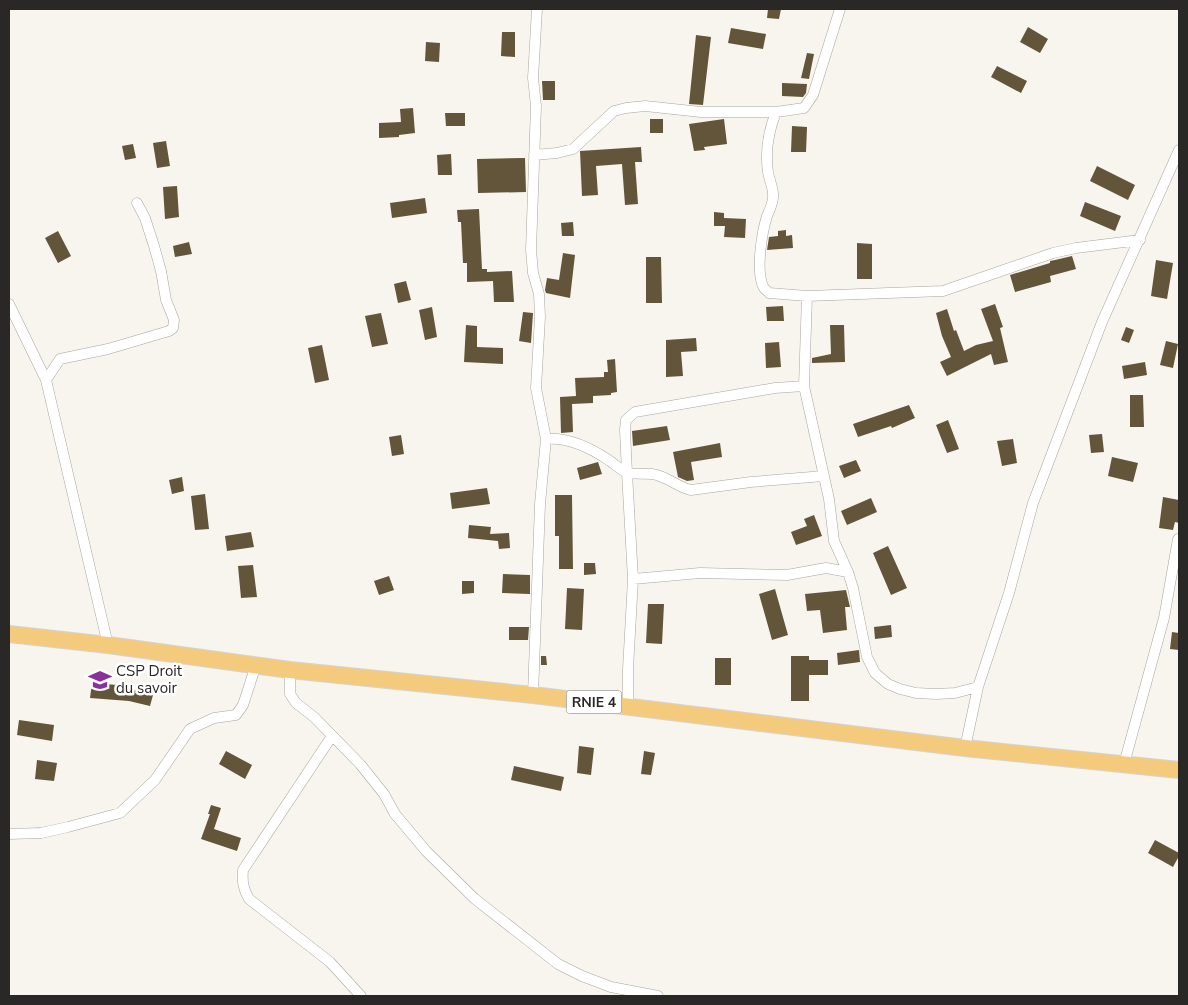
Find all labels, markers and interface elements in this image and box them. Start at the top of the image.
place label: CSP Droit du savoir [116,661,183,698]
school or university icon: CSP Droit du savoir [87,667,113,693]
road number: RNIE 4 [566,690,622,714]

